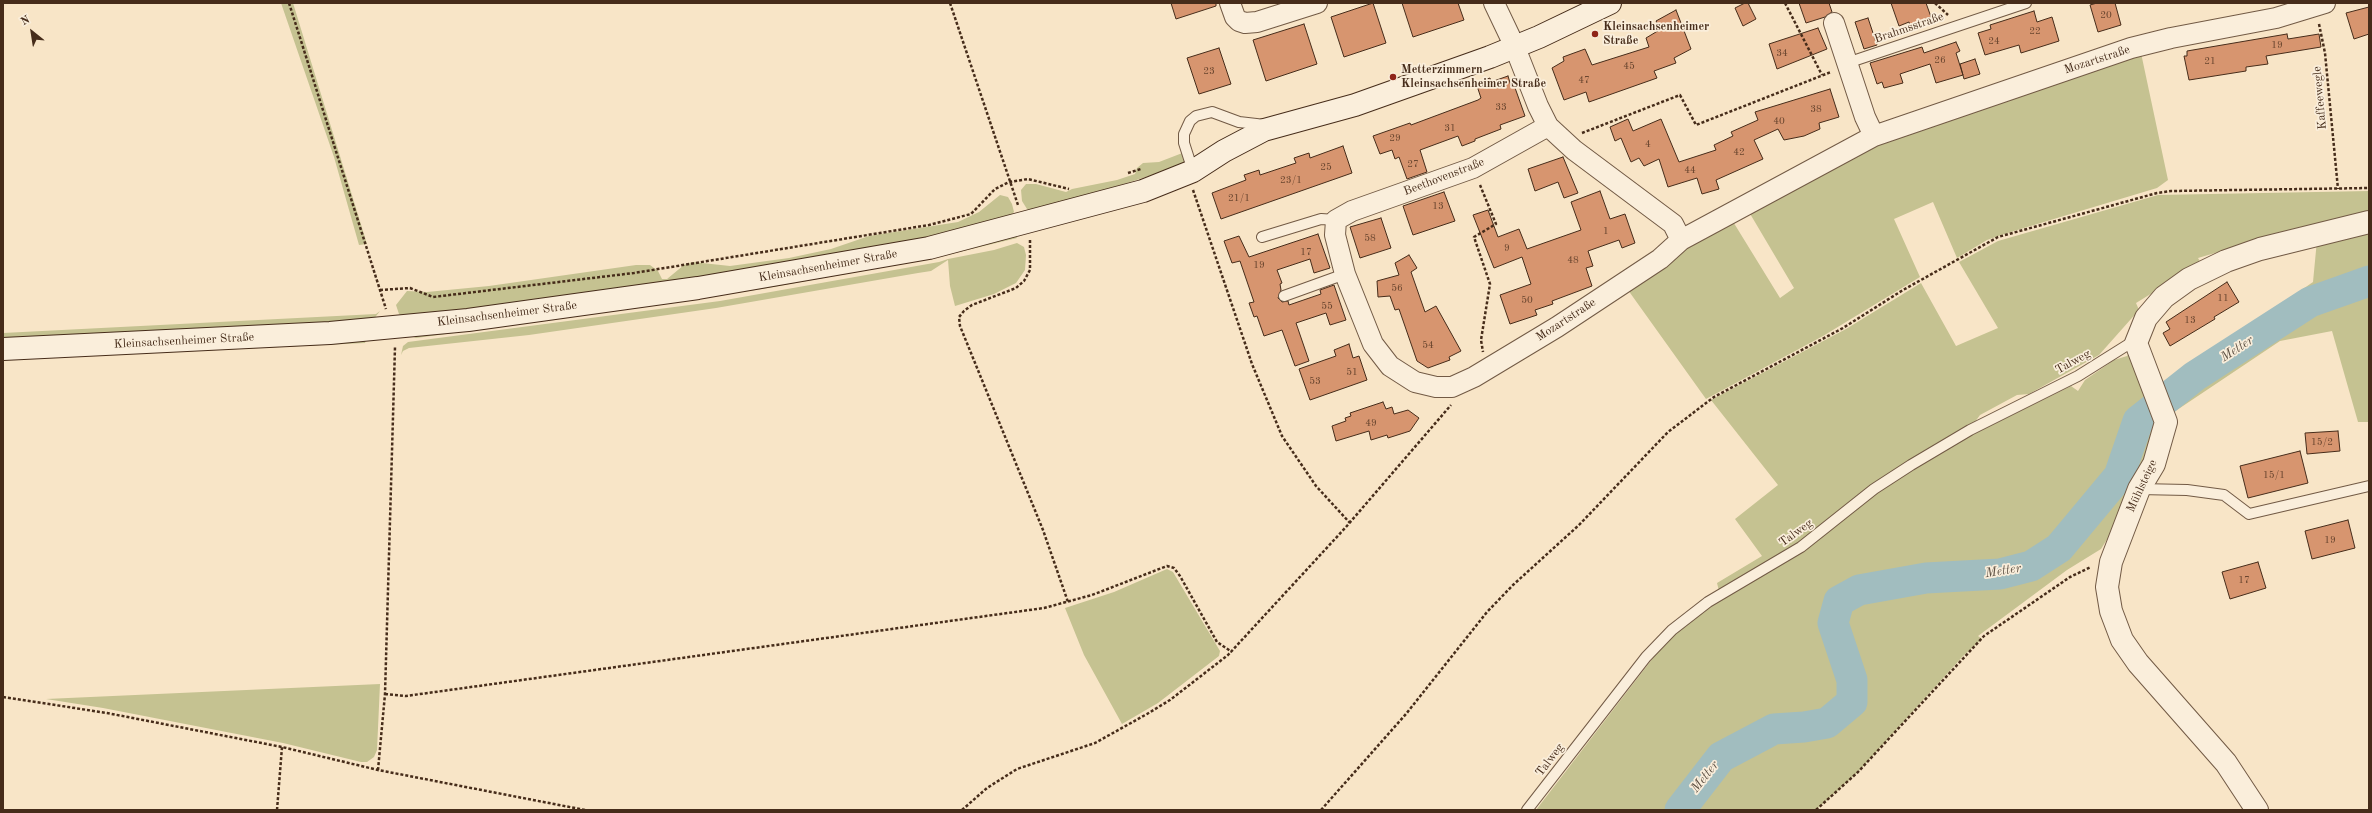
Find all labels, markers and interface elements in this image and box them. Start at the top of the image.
street label: Brahmsstraße [1872,9,1946,47]
house number: 20 [2100,9,2112,21]
north arrow [12,12,52,52]
text: N [19,14,32,28]
place label: Kleinsachsenheimer Straße [1603,20,1709,48]
house number: 22 [2029,25,2041,37]
marker: Kleinsachsenheimer Straße [1590,29,1600,39]
house number: 24 [1988,35,2000,47]
house number: 19 [2271,39,2283,51]
street label: Mozartstraße [2062,43,2132,77]
house number: 34 [1776,47,1788,59]
house number: 26 [1934,54,1946,66]
house number: 21 [2204,55,2216,67]
house number: 45 [1623,60,1635,72]
place label: Metterzimmern Kleinsachsenheimer Straße [1401,63,1546,91]
house number: 23 [1203,65,1215,77]
street label: Kaffeewegle [2310,66,2330,130]
marker: Metterzimmern Kleinsachsenheimer Straße [1388,72,1398,82]
house number: 47 [1578,74,1590,86]
house number: 33 [1495,101,1507,113]
house number: 38 [1810,103,1822,115]
house number: 40 [1773,115,1785,127]
house number: 31 [1444,122,1456,134]
house number: 29 [1389,132,1401,144]
house number: 4 [1645,138,1651,150]
house number: 42 [1733,146,1745,158]
street label: Beethovenstraße [1402,155,1486,199]
house number: 27 [1407,158,1419,170]
house number: 25 [1320,161,1332,173]
house number: 44 [1684,164,1696,176]
house number: 23/1 [1280,174,1302,186]
house number: 21/1 [1228,192,1250,204]
house number: 13 [1432,200,1444,212]
house number: 1 [1603,225,1609,237]
house number: 58 [1364,232,1376,244]
house number: 9 [1504,242,1510,254]
house number: 17 [1300,246,1312,258]
street label: Kleinsachsenheimer Straße [758,247,898,285]
house number: 48 [1567,254,1579,266]
house number: 19 [1253,259,1265,271]
house number: 56 [1391,282,1403,294]
house number: 11 [2217,292,2229,304]
house number: 50 [1521,294,1533,306]
street label: Mozartstraße [1533,295,1599,345]
street label: Kleinsachsenheimer Straße [436,298,578,330]
house number: 55 [1321,300,1333,312]
house number: 13 [2184,314,2196,326]
street label: Kleinsachsenheimer Straße [113,330,255,352]
water label: Metter [2218,333,2256,365]
house number: 54 [1422,339,1434,351]
street label: Talweg [2053,347,2093,377]
house number: 51 [1346,366,1358,378]
house number: 53 [1309,375,1321,387]
house number: 49 [1365,417,1377,429]
house number: 15/2 [2311,436,2333,448]
street label: Mühlsteige [2124,457,2160,515]
house number: 15/1 [2263,469,2285,481]
street label: Talweg [1776,516,1816,550]
house number: 19 [2324,534,2336,546]
water label: Metter [1984,560,2022,582]
house number: 17 [2238,574,2250,586]
street label: Talweg [1533,741,1567,779]
water label: Metter [1688,758,1722,796]

